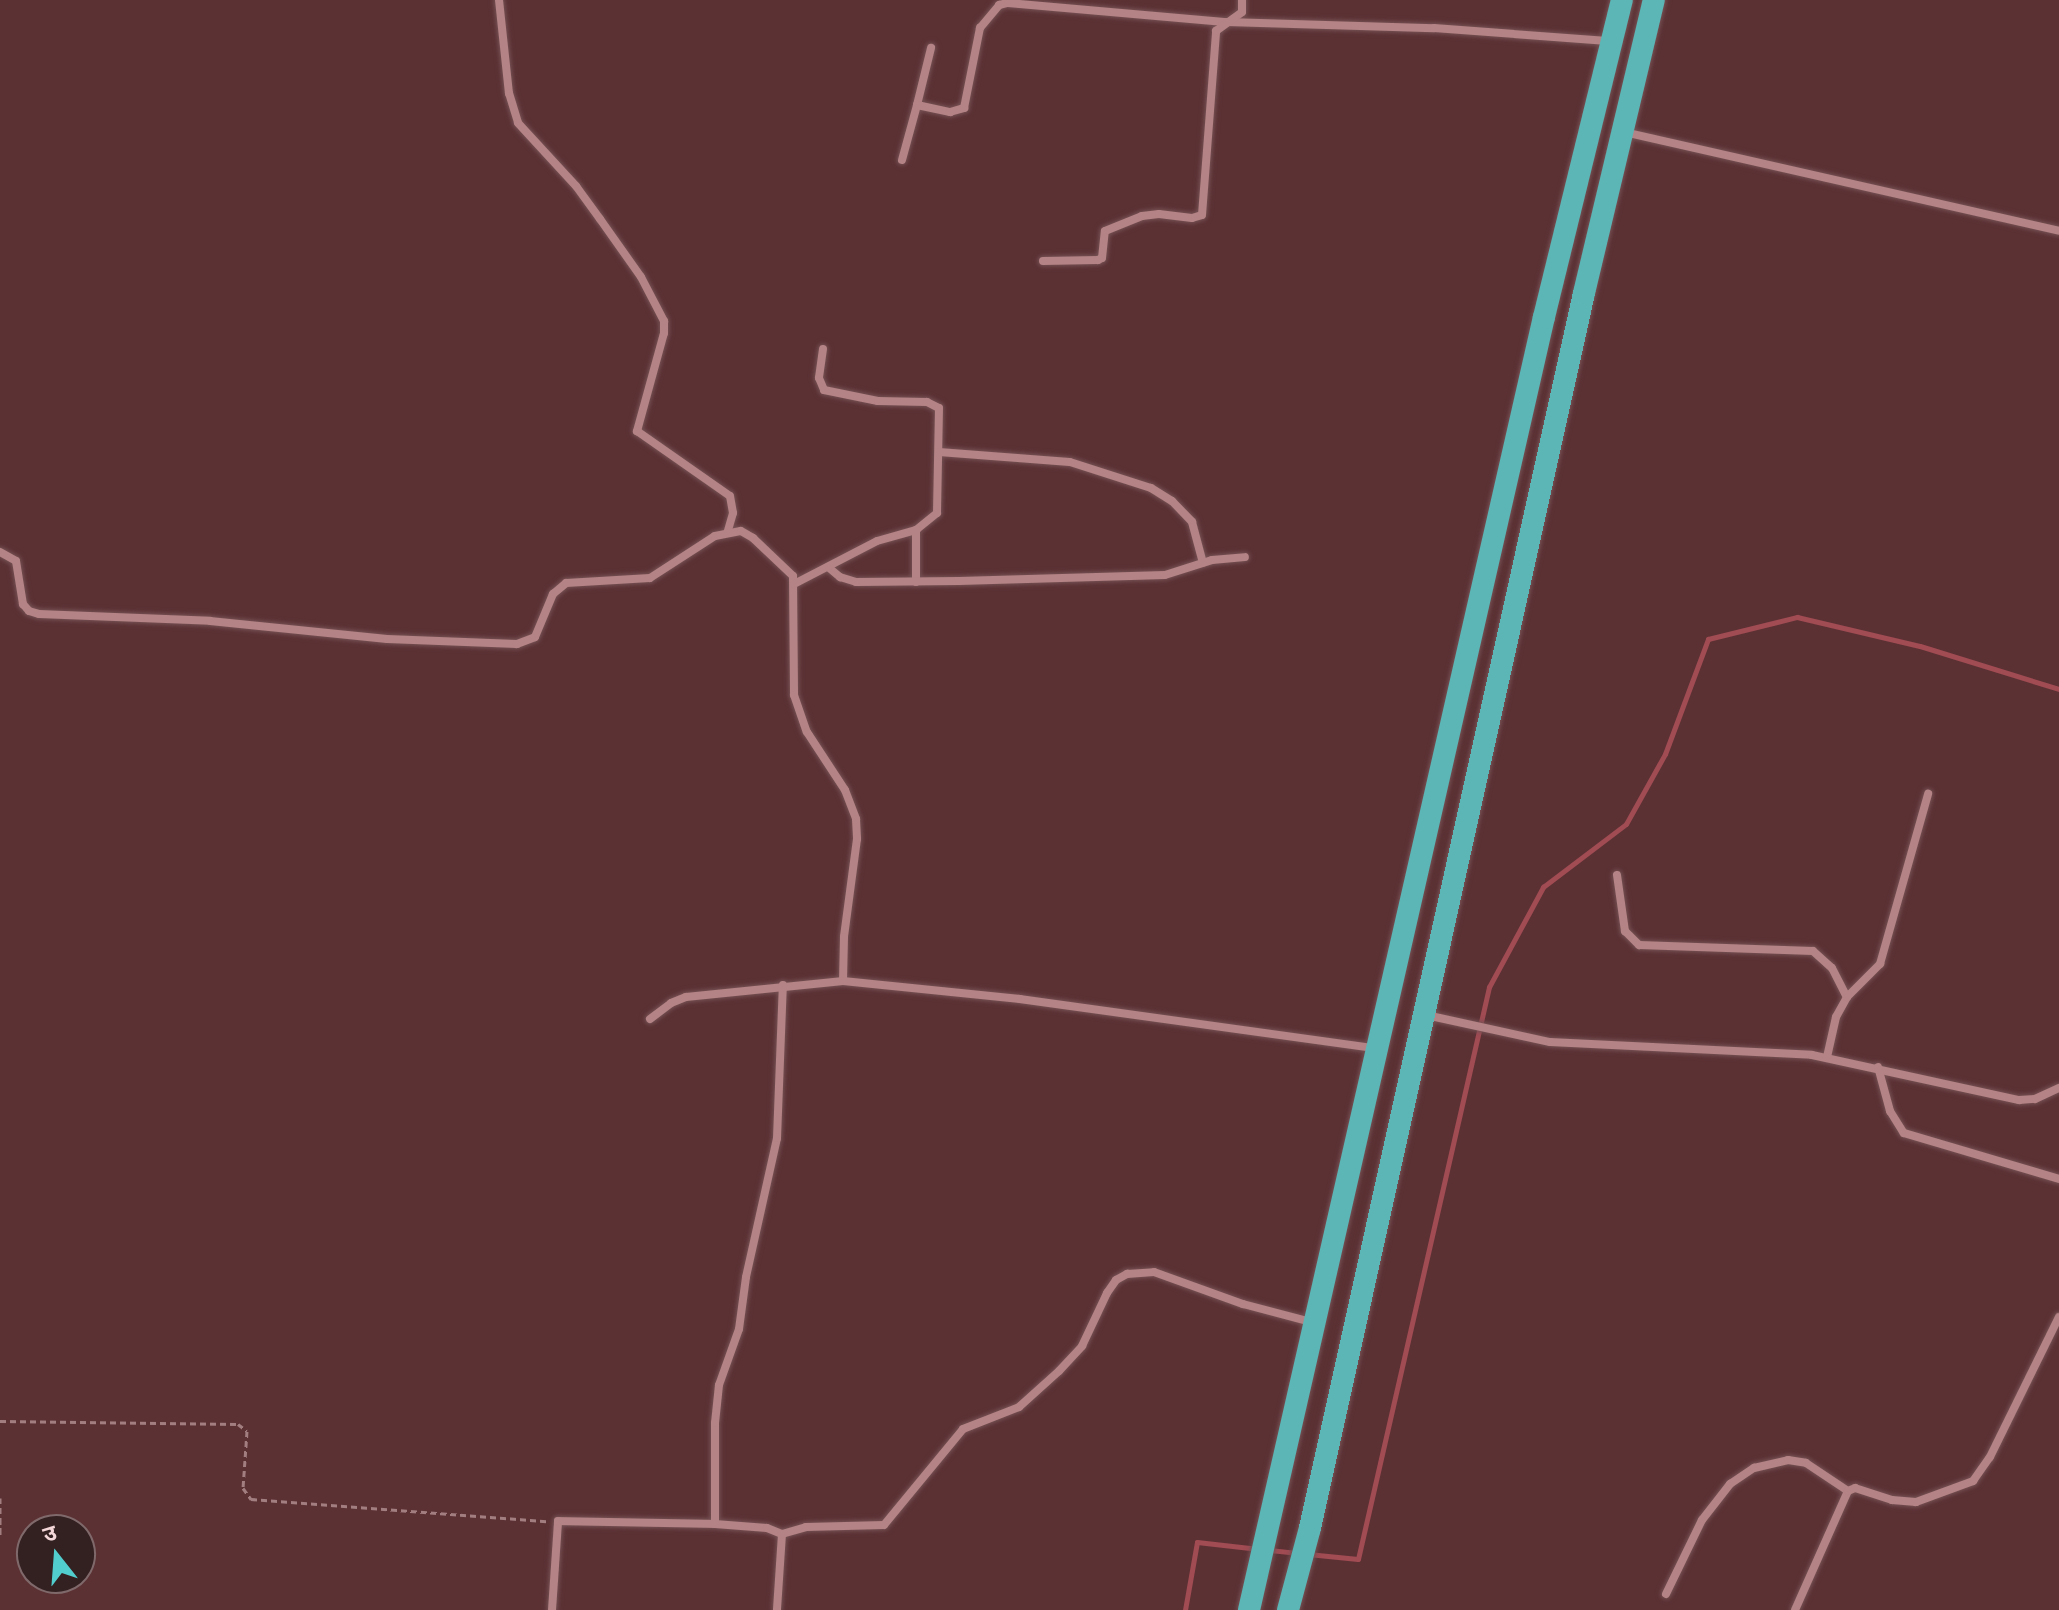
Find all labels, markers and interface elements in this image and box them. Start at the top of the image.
north arrow [16,1514,96,1594]
text: उ [39,1517,60,1549]

